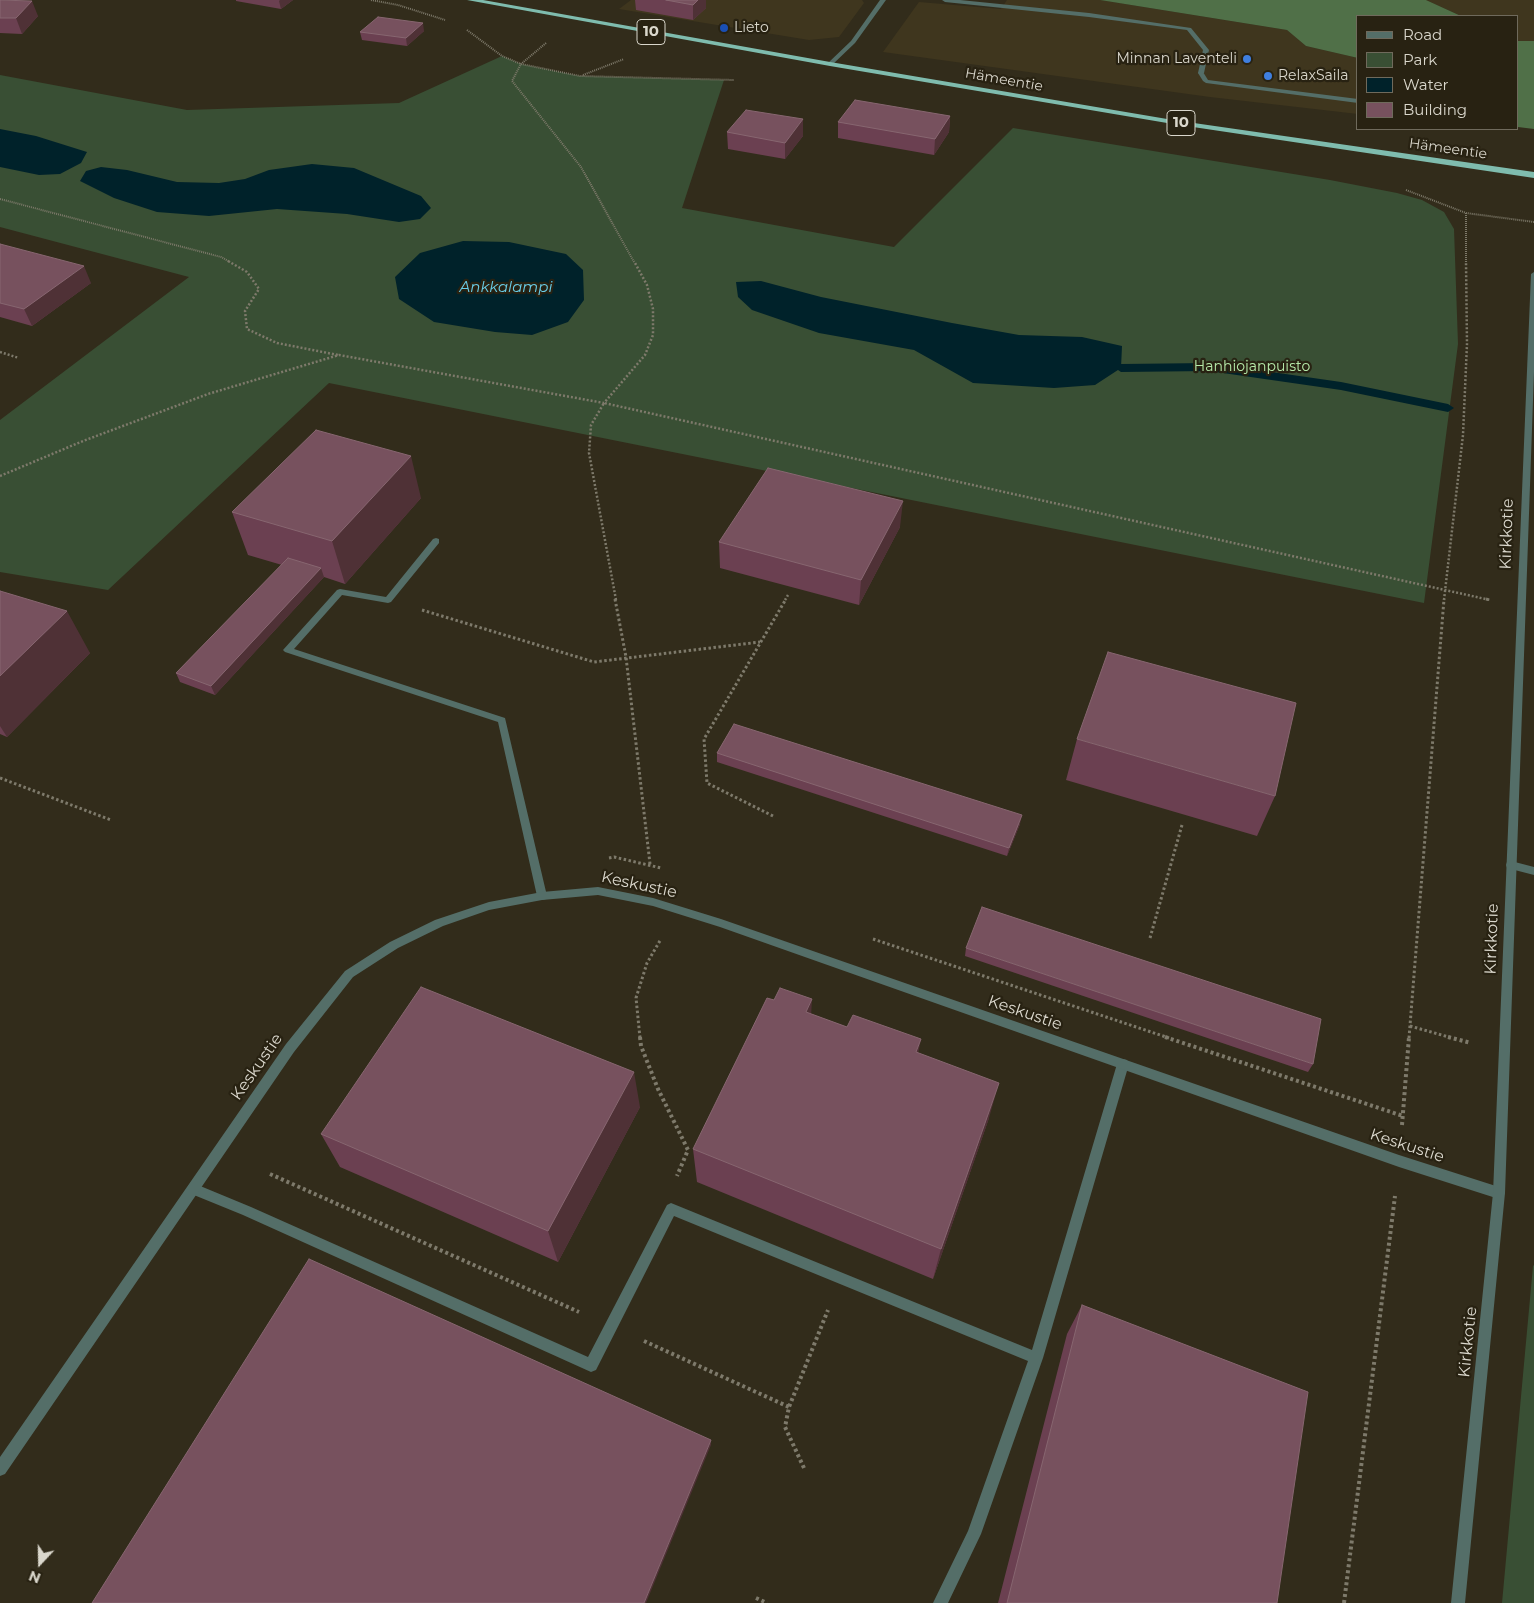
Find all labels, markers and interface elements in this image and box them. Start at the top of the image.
legend [1356,15,1519,130]
road number: 10 [637,20,665,44]
place label: Lieto [734,20,769,36]
marker: Lieto [718,22,730,34]
text: Road [1403,25,1442,44]
text: Park [1403,50,1437,69]
place label: Minnan Laventeli [1116,51,1237,67]
marker: Minnan Laventeli [1241,53,1253,65]
street label: Hämeentie [964,65,1044,95]
place label: RelaxSaila [1278,68,1349,84]
marker: RelaxSaila [1262,70,1274,82]
text: Water [1403,75,1449,94]
text: Building [1403,100,1467,119]
road number: 10 [1167,110,1195,136]
street label: Hämeentie [1408,135,1488,163]
water label: Ankkalampi [460,279,552,297]
park label: Hanhiojanpuisto [1194,359,1310,375]
street label: Kirkkotie [1496,498,1518,570]
street label: Keskustie [599,868,679,902]
street label: Kirkkotie [1481,903,1503,975]
street label: Keskustie [986,991,1064,1035]
street label: Keskustie [227,1030,287,1104]
street label: Keskustie [1367,1125,1447,1167]
street label: Kirkkotie [1455,1306,1481,1378]
north arrow [15,1538,65,1588]
text: N [26,1567,43,1587]

